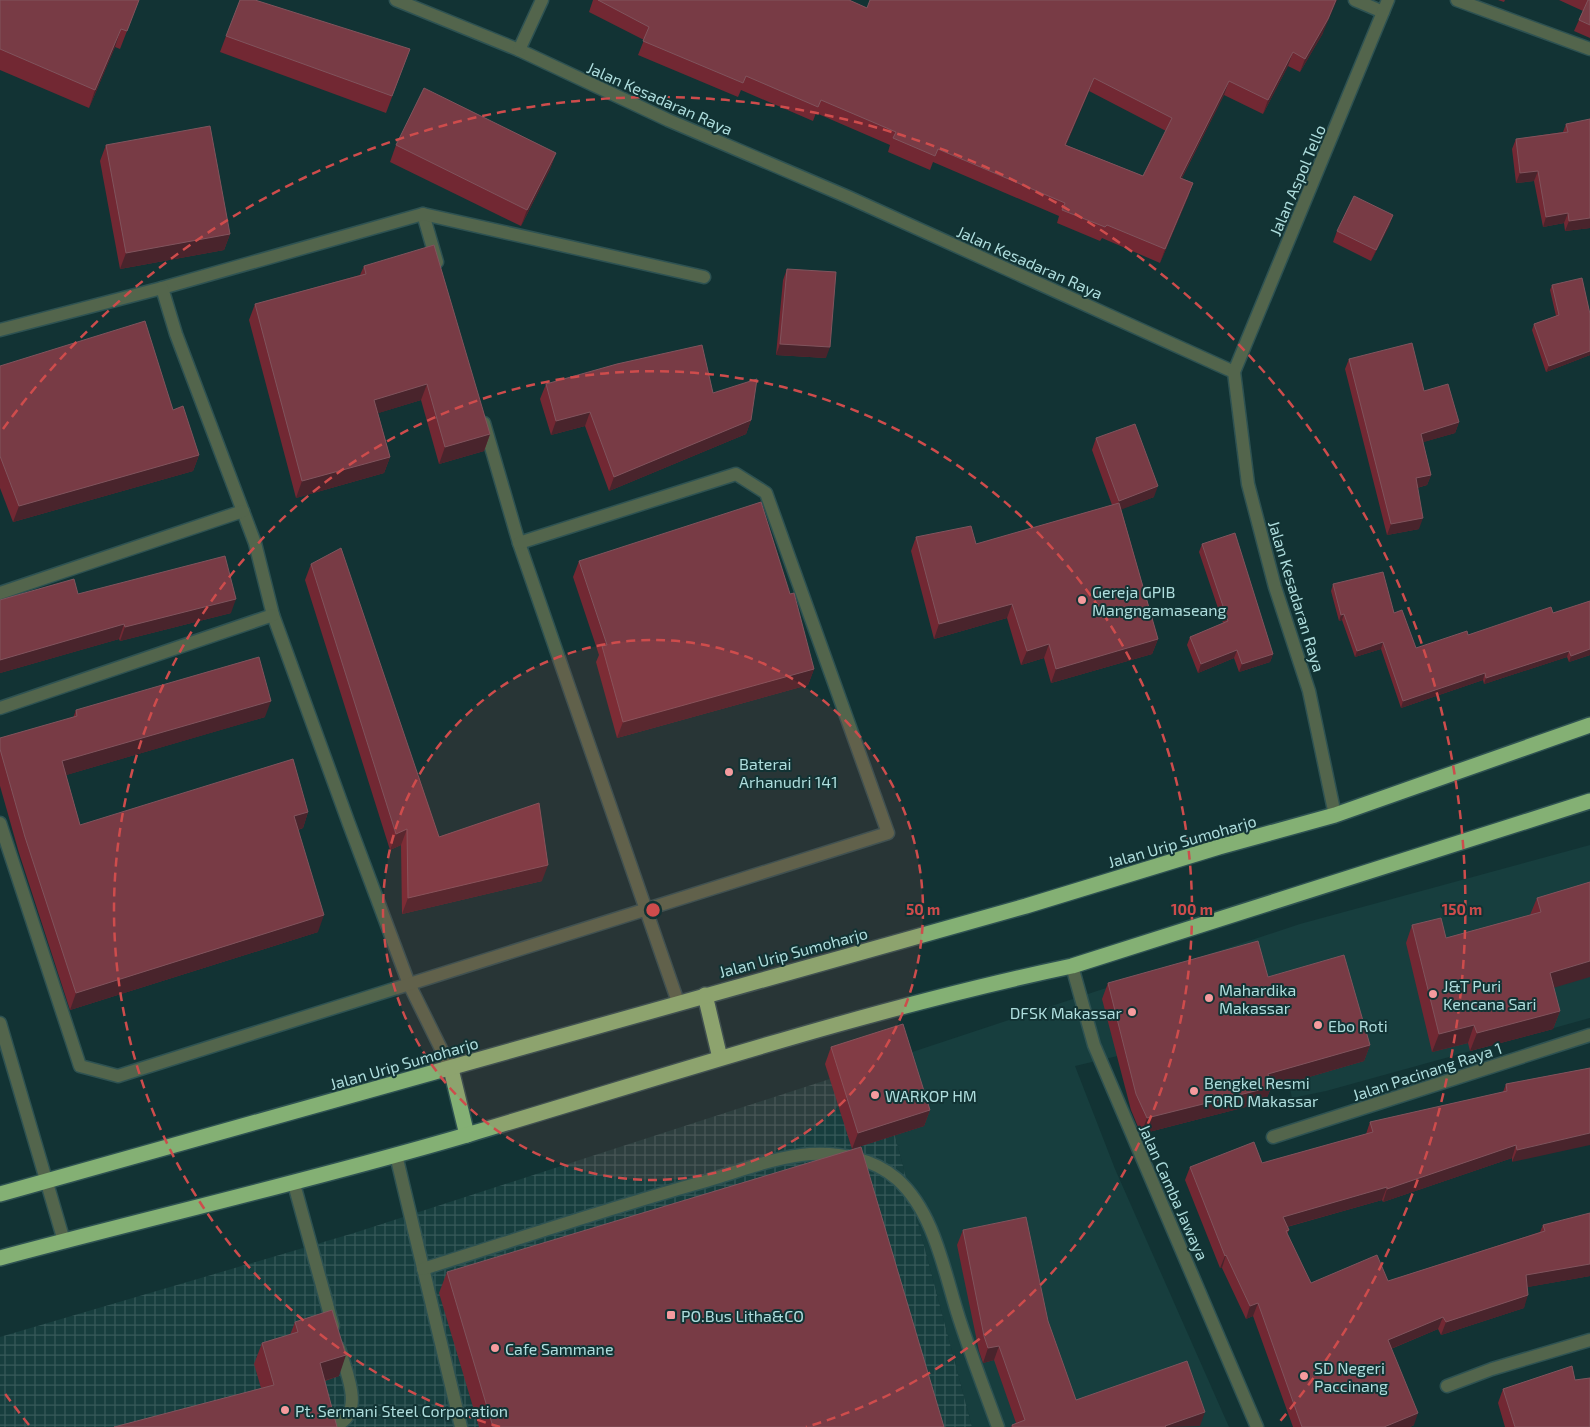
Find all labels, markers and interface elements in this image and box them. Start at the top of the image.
street label: Jalan Kesadaran Raya [584,57,736,139]
street label: Jalan Aspol Tello [1265,122,1329,238]
street label: Jalan Kesadaran Raya [954,221,1106,303]
street label: Jalan Kesadaran Raya [1265,518,1329,674]
place label: Gereja GPIB Mangngamaseang [1092,582,1227,619]
marker: Gereja GPIB Mangngamaseang [1076,594,1088,606]
place label: Baterai Arhanudri 141 [739,754,838,791]
marker: Baterai Arhanudri 141 [723,766,735,778]
street label: Jalan Urip Sumoharjo [1106,811,1259,872]
text: 50 m [906,900,940,918]
text: 100 m [1171,900,1213,918]
text: 150 m [1442,900,1482,918]
centre of rings [644,901,662,919]
street label: Jalan Urip Sumoharjo [717,923,870,982]
place label: J&T Puri Kencana Sari [1443,976,1537,1013]
place label: Mahardika Makassar [1219,980,1296,1017]
marker: J&T Puri Kencana Sari [1427,988,1439,1000]
marker: Mahardika Makassar [1203,992,1215,1004]
place label: DFSK Makassar [1010,1003,1123,1022]
marker: DFSK Makassar [1126,1006,1138,1018]
place label: Ebo Roti [1328,1016,1388,1035]
marker: Ebo Roti [1312,1019,1324,1031]
street label: Jalan Urip Sumoharjo [328,1033,481,1094]
street label: Jalan Pacinang Raya 1 [1350,1038,1504,1104]
place label: Bengkel Resmi FORD Makassar [1204,1073,1319,1110]
marker: Bengkel Resmi FORD Makassar [1188,1085,1200,1097]
place label: WARKOP HM [885,1086,977,1105]
marker: WARKOP HM [869,1089,881,1101]
street label: Jalan Camba Jawaya [1135,1121,1213,1263]
place label: PO.Bus Litha&CO [681,1306,804,1325]
marker: PO.Bus Litha&CO [665,1309,677,1321]
place label: Cafe Sammane [505,1339,613,1358]
marker: Cafe Sammane [489,1342,501,1354]
place label: SD Negeri Paccinang [1314,1358,1388,1395]
marker: SD Negeri Paccinang [1298,1370,1310,1382]
place label: Pt. Sermani Steel Corporation [295,1401,508,1420]
marker: Pt. Sermani Steel Corporation [279,1404,291,1416]

